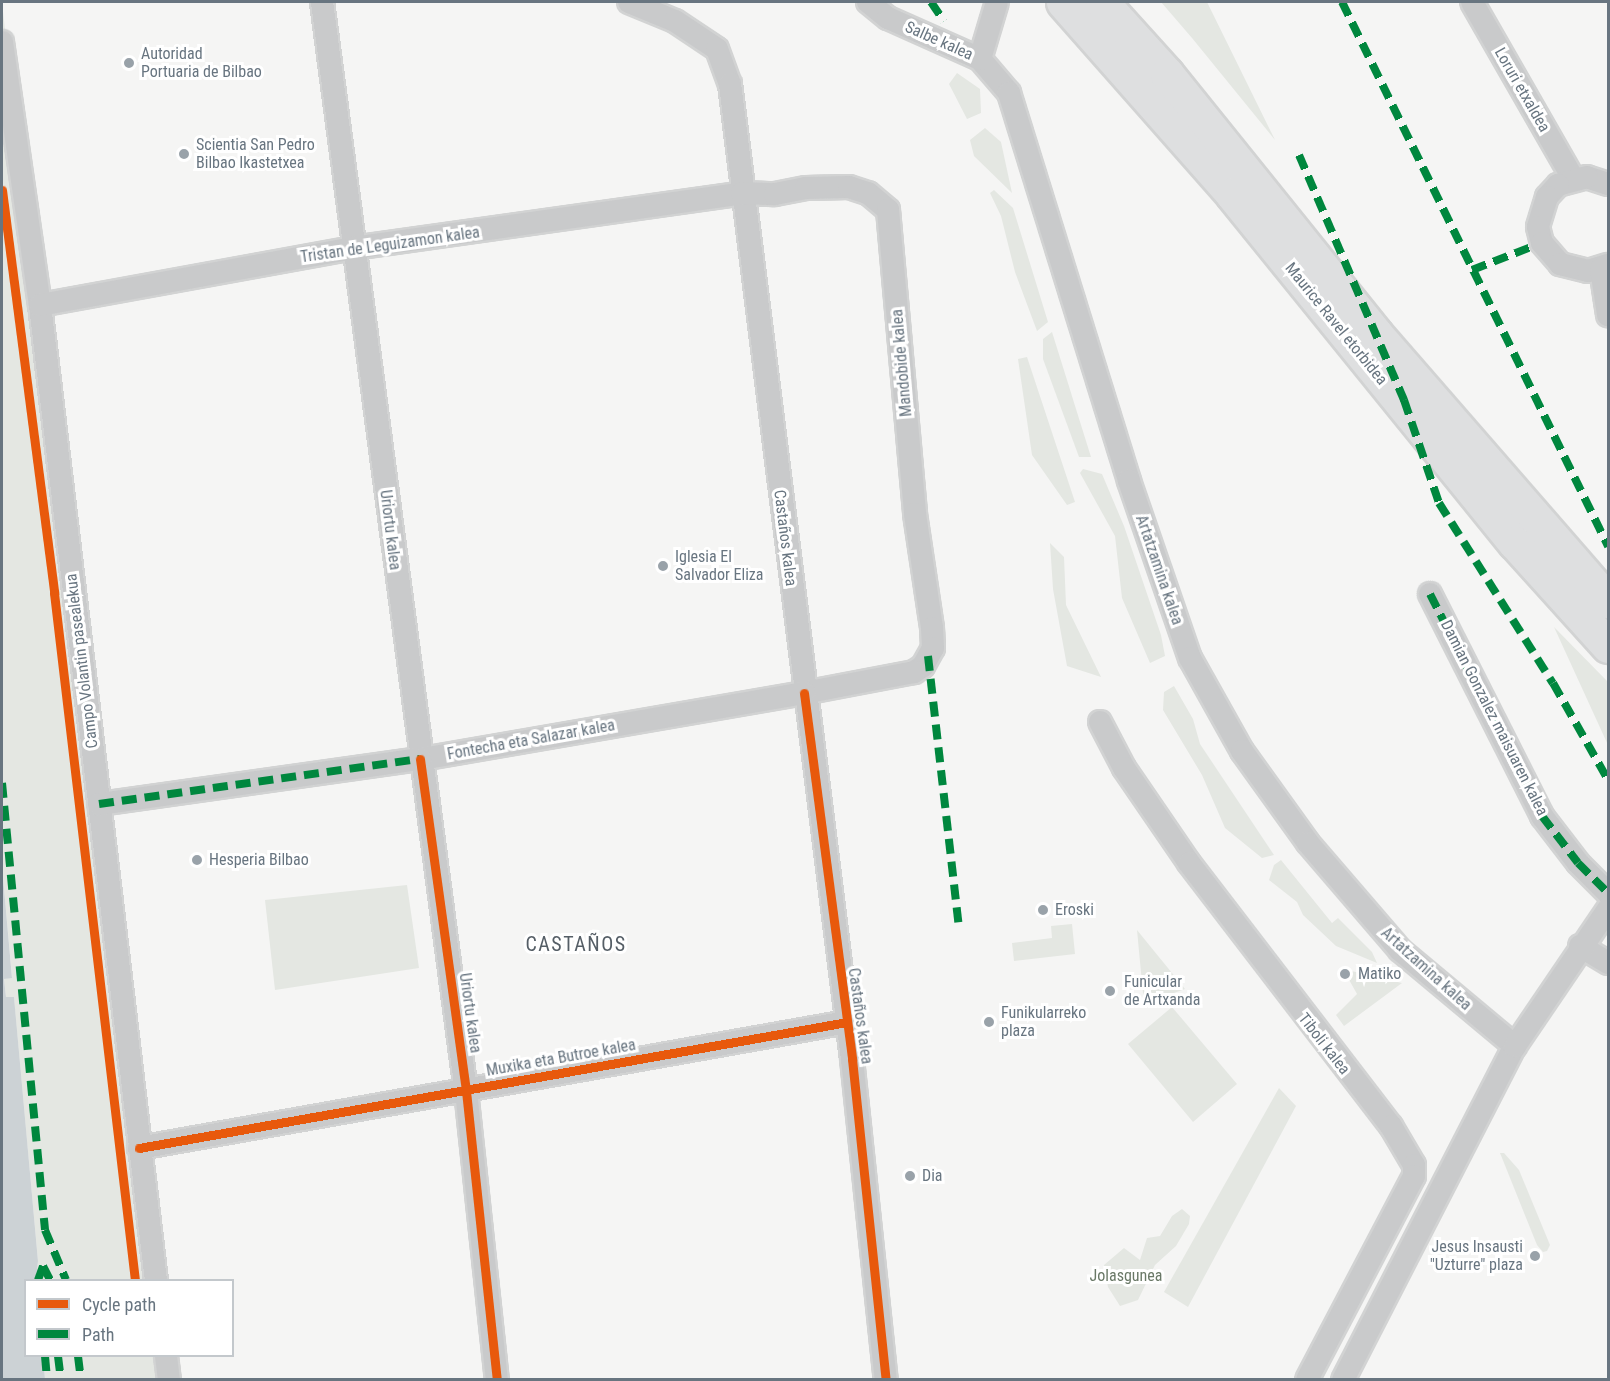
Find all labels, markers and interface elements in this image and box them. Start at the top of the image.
street label: Salbe kalea [902,18,976,64]
place label: Autoridad Portuaria de Bilbao [141,44,262,82]
street label: Loruri etxaldea [1490,44,1554,136]
marker: Autoridad Portuaria de Bilbao [122,56,136,70]
place label: Scientia San Pedro Bilbao Ikastetxea [196,135,315,173]
marker: Scientia San Pedro Bilbao Ikastetxea [177,147,191,161]
street label: Tristan de Leguizamon kalea [299,223,481,267]
street label: Maurice Ravel etorbidea [1281,259,1391,389]
street label: Mandobide kalea [888,308,916,418]
street label: Uriortu kalea [376,489,404,571]
street label: Castaños kalea [770,489,800,587]
street label: Artatzamina kalea [1131,513,1187,627]
place label: Iglesia El Salvador Eliza [675,547,764,585]
marker: Iglesia El Salvador Eliza [656,559,670,573]
street label: Campo Volantin pasealekua [62,573,102,749]
street label: Damian Gonzalez maisuaren kalea [1436,617,1552,819]
street label: Fontecha eta Salazar kalea [446,716,616,764]
place label: Hesperia Bilbao [209,850,309,870]
marker: Hesperia Bilbao [190,853,204,867]
place label: Eroski [1055,900,1094,920]
marker: Eroski [1036,903,1050,917]
street label: Artatzamina kalea [1377,923,1475,1015]
district label: CASTAÑOS [525,932,627,956]
place label: Matiko [1358,964,1401,984]
marker: Matiko [1336,965,1354,983]
street label: Castaños kalea [844,967,876,1065]
street label: Uriortu kalea [455,972,485,1054]
place label: Funicular de Artxanda [1124,972,1200,1010]
marker: Funicular de Artxanda [1101,982,1119,1000]
place label: Funikularreko plaza [1001,1003,1086,1041]
street label: Tiboli kalea [1294,1009,1354,1079]
marker: Funikularreko plaza [982,1015,996,1029]
street label: Muxika eta Butroe kalea [485,1035,637,1081]
place label: Dia [922,1166,942,1186]
marker: Dia [903,1169,917,1183]
place label: Jesus Insausti "Uzturre" plaza [1430,1237,1523,1275]
marker: Jesus Insausti "Uzturre" plaza [1528,1249,1542,1263]
park label: Jolasgunea [1090,1266,1162,1286]
legend [24,1279,234,1357]
text: Cycle path [82,1294,156,1315]
text: Path [82,1324,115,1345]

